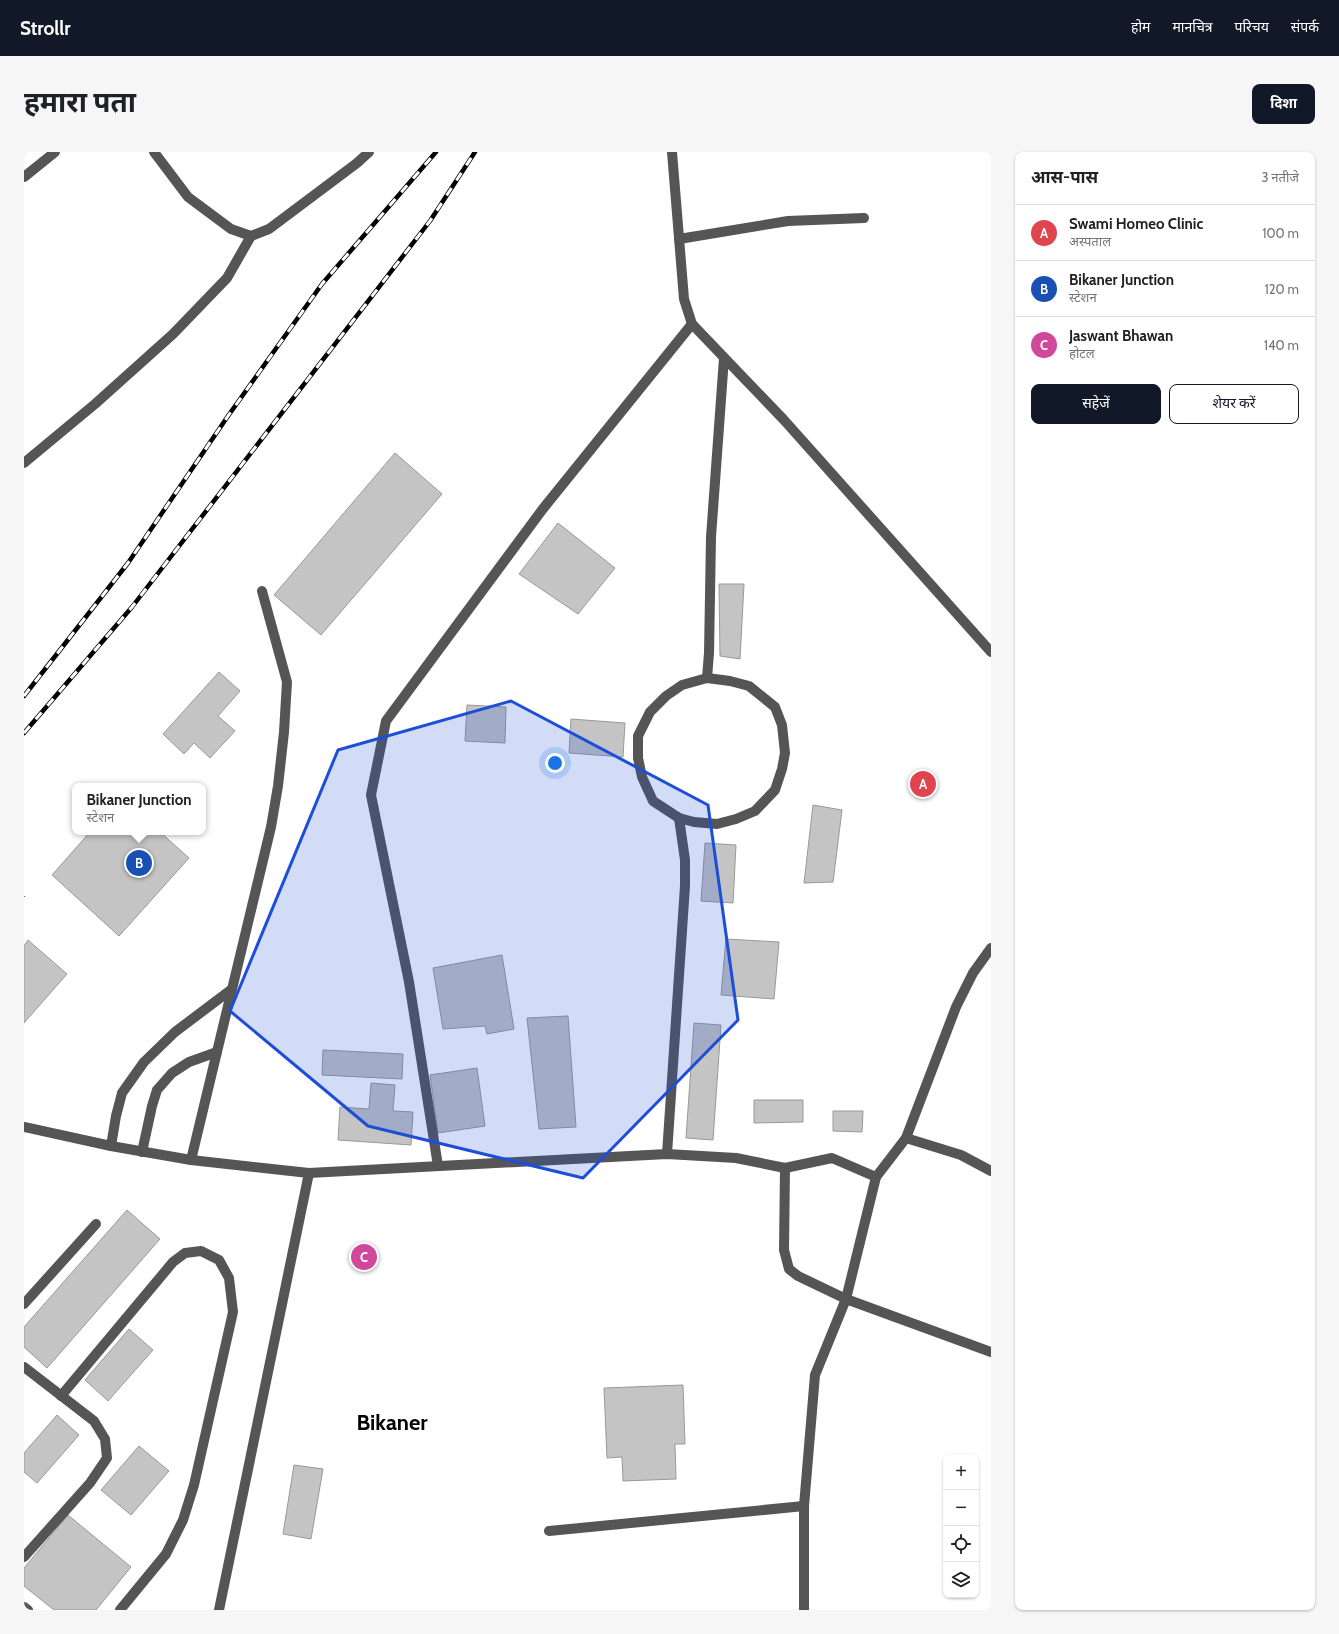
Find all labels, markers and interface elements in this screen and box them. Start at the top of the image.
text: Strollr [20,17,71,40]
text: होम [1131,18,1150,36]
text: मानचित्र [1172,18,1213,36]
text: परिचय [1235,18,1269,36]
text: संपर्क [1291,18,1319,36]
button: दिशा [1252,84,1315,124]
text: हमारा पता [24,85,136,119]
text: आस-पास [1031,167,1098,187]
text: 3 नतीजे [1261,169,1299,185]
text: Swami Homeo Clinic [1069,215,1203,233]
text: A [1040,225,1048,241]
text: 100 m [1262,225,1299,241]
text: अस्पताल [1069,233,1111,249]
text: Bikaner Junction [1069,271,1174,289]
text: B [1040,281,1048,297]
text: 120 m [1265,281,1299,297]
text: स्टेशन [1069,289,1097,305]
text: Jaswant Bhawan [1069,327,1173,345]
text: C [1040,337,1048,353]
text: 140 m [1264,337,1299,353]
text: होटल [1069,345,1095,361]
button: सहेजें [1031,384,1161,424]
button: शेयर करें [1169,384,1299,424]
your location [545,753,565,773]
pin: A [910,769,936,799]
popup [72,783,206,835]
text: Bikaner Junction [87,791,191,809]
text: स्टेशन [87,809,114,825]
pin: B [126,848,152,878]
pin: C [351,1242,377,1272]
district label: Bikaner [356,1409,428,1436]
map controls [943,1454,979,1598]
button: + [943,1454,979,1490]
button: − [943,1490,979,1526]
button: locate [943,1526,979,1562]
button: layers [943,1562,979,1598]

